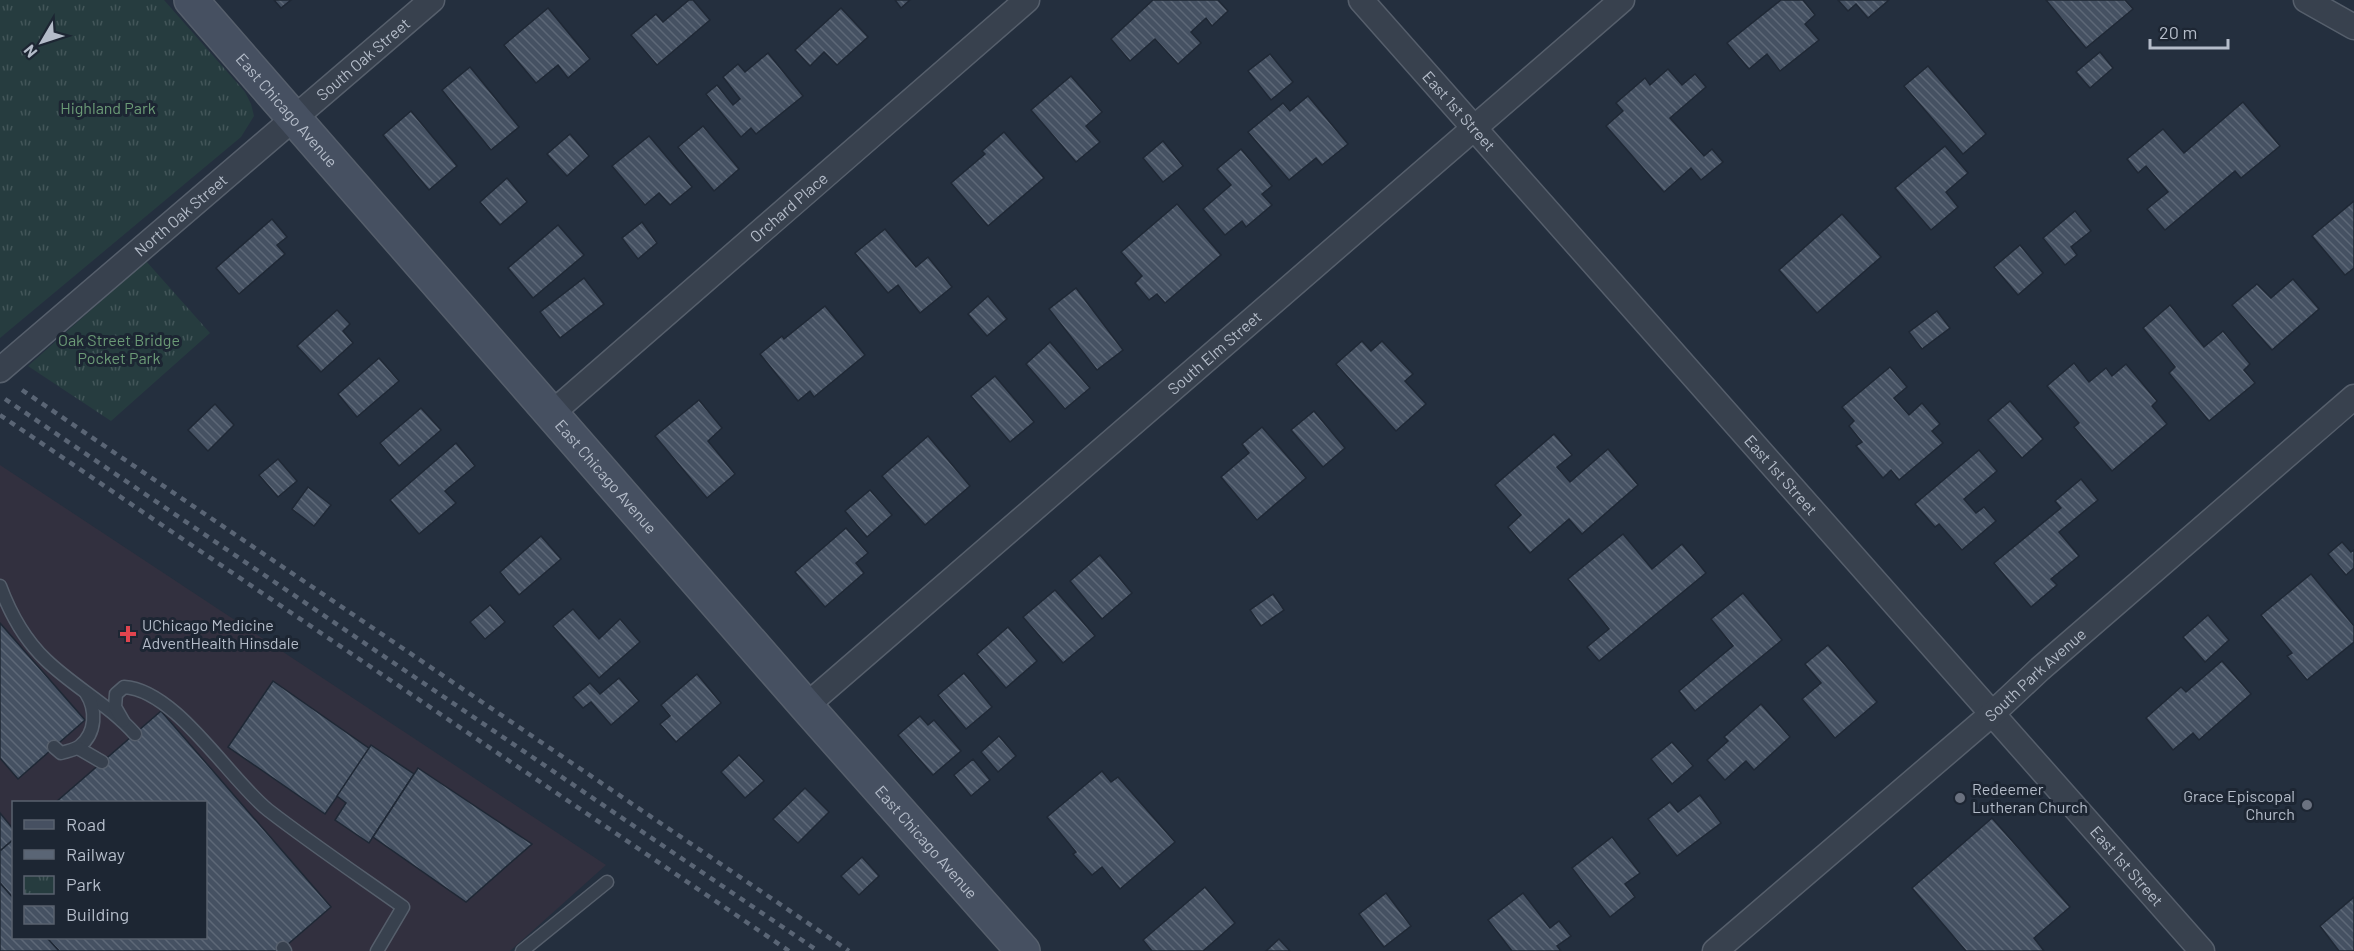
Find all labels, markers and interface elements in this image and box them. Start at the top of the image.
north arrow [12,12,72,72]
scale bar [2150,12,2228,50]
street label: South Oak Street [312,13,413,104]
text: 20 m [2159,21,2197,43]
text: N [19,42,41,62]
street label: East Chicago Avenue [233,49,342,171]
street label: East 1st Street [1419,67,1500,155]
park label: Highland Park [60,98,156,117]
street label: Orchard Place [746,168,831,246]
street label: North Oak Street [130,170,231,260]
street label: South Elm Street [1163,307,1265,398]
park label: Oak Street Bridge Pocket Park [58,330,180,367]
street label: East Chicago Avenue [552,415,661,537]
street label: East 1st Street [1741,431,1822,519]
place label: UChicago Medicine AdventHealth Hinsdale [142,615,299,652]
street label: South Park Avenue [1980,624,2089,725]
marker: UChicago Medicine AdventHealth Hinsdale [119,625,137,643]
place label: Redeemer Lutheran Church [1972,779,2088,816]
street label: East Chicago Avenue [872,781,982,902]
place label: Grace Episcopal Church [2183,786,2295,823]
marker: Redeemer Lutheran Church [1953,791,1967,805]
marker: Grace Episcopal Church [2300,798,2314,812]
legend [12,801,207,939]
text: Road [66,813,106,835]
street label: East 1st Street [2087,822,2168,910]
text: Railway [66,843,125,865]
text: Park [66,873,101,895]
text: Building [66,903,129,925]

